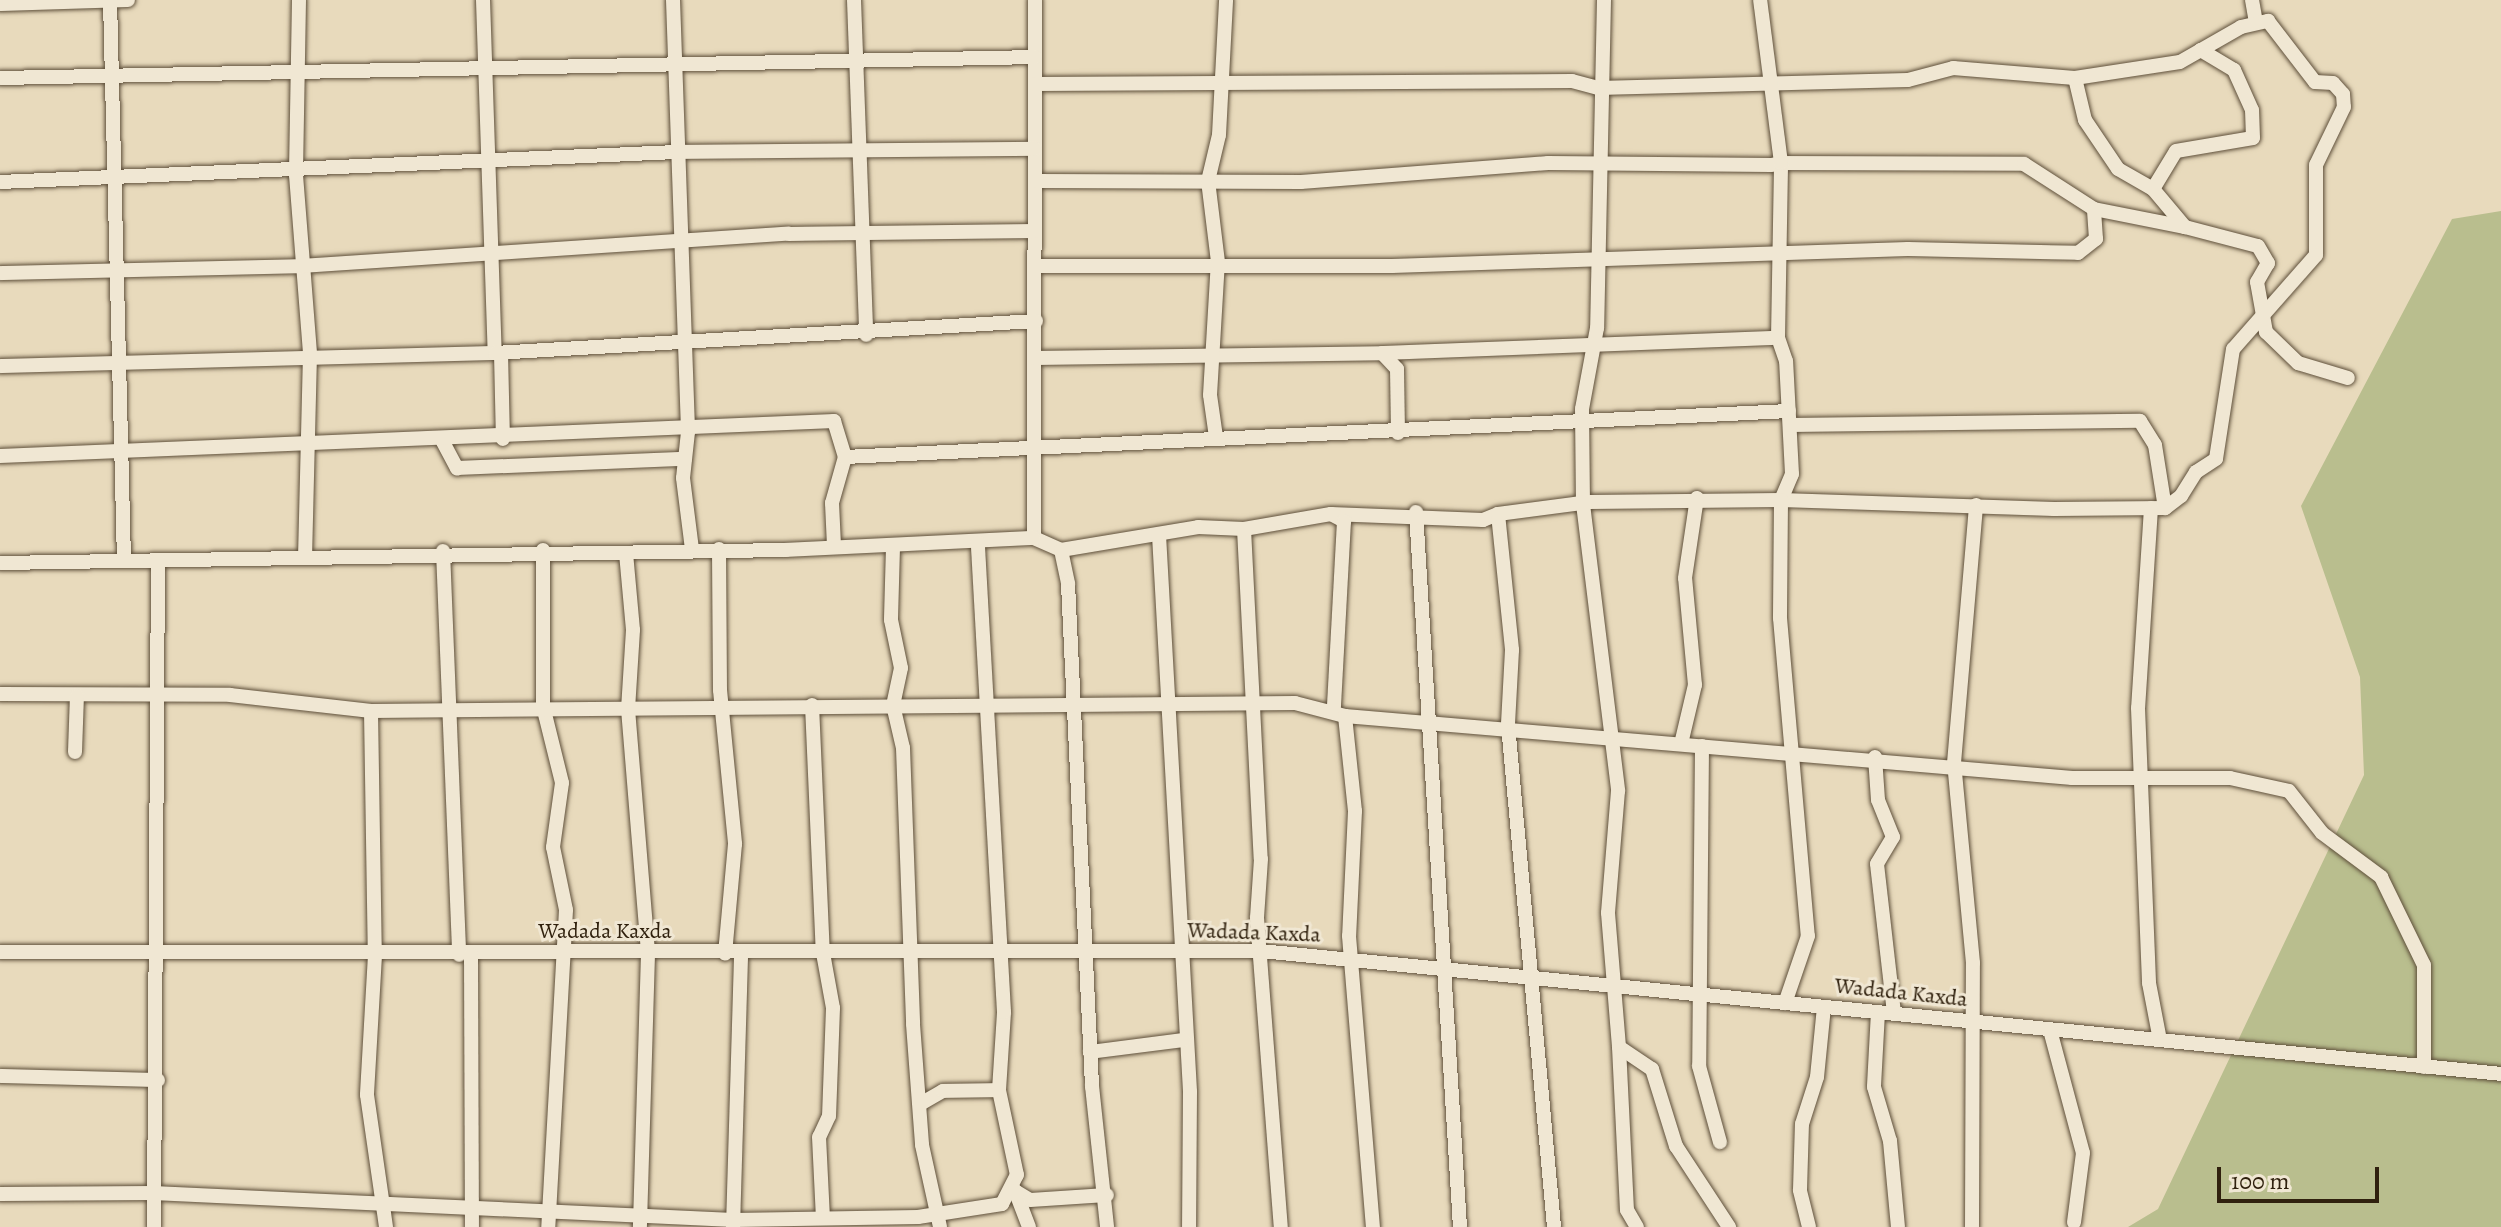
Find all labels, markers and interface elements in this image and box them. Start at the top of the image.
street label: Wadada Kaxda [1187,917,1321,949]
street label: Wadada Kaxda [538,919,672,945]
street label: Wadada Kaxda [1833,973,1969,1013]
scale bar [2221,1151,2383,1201]
text: 100 m [2231,1165,2290,1197]

